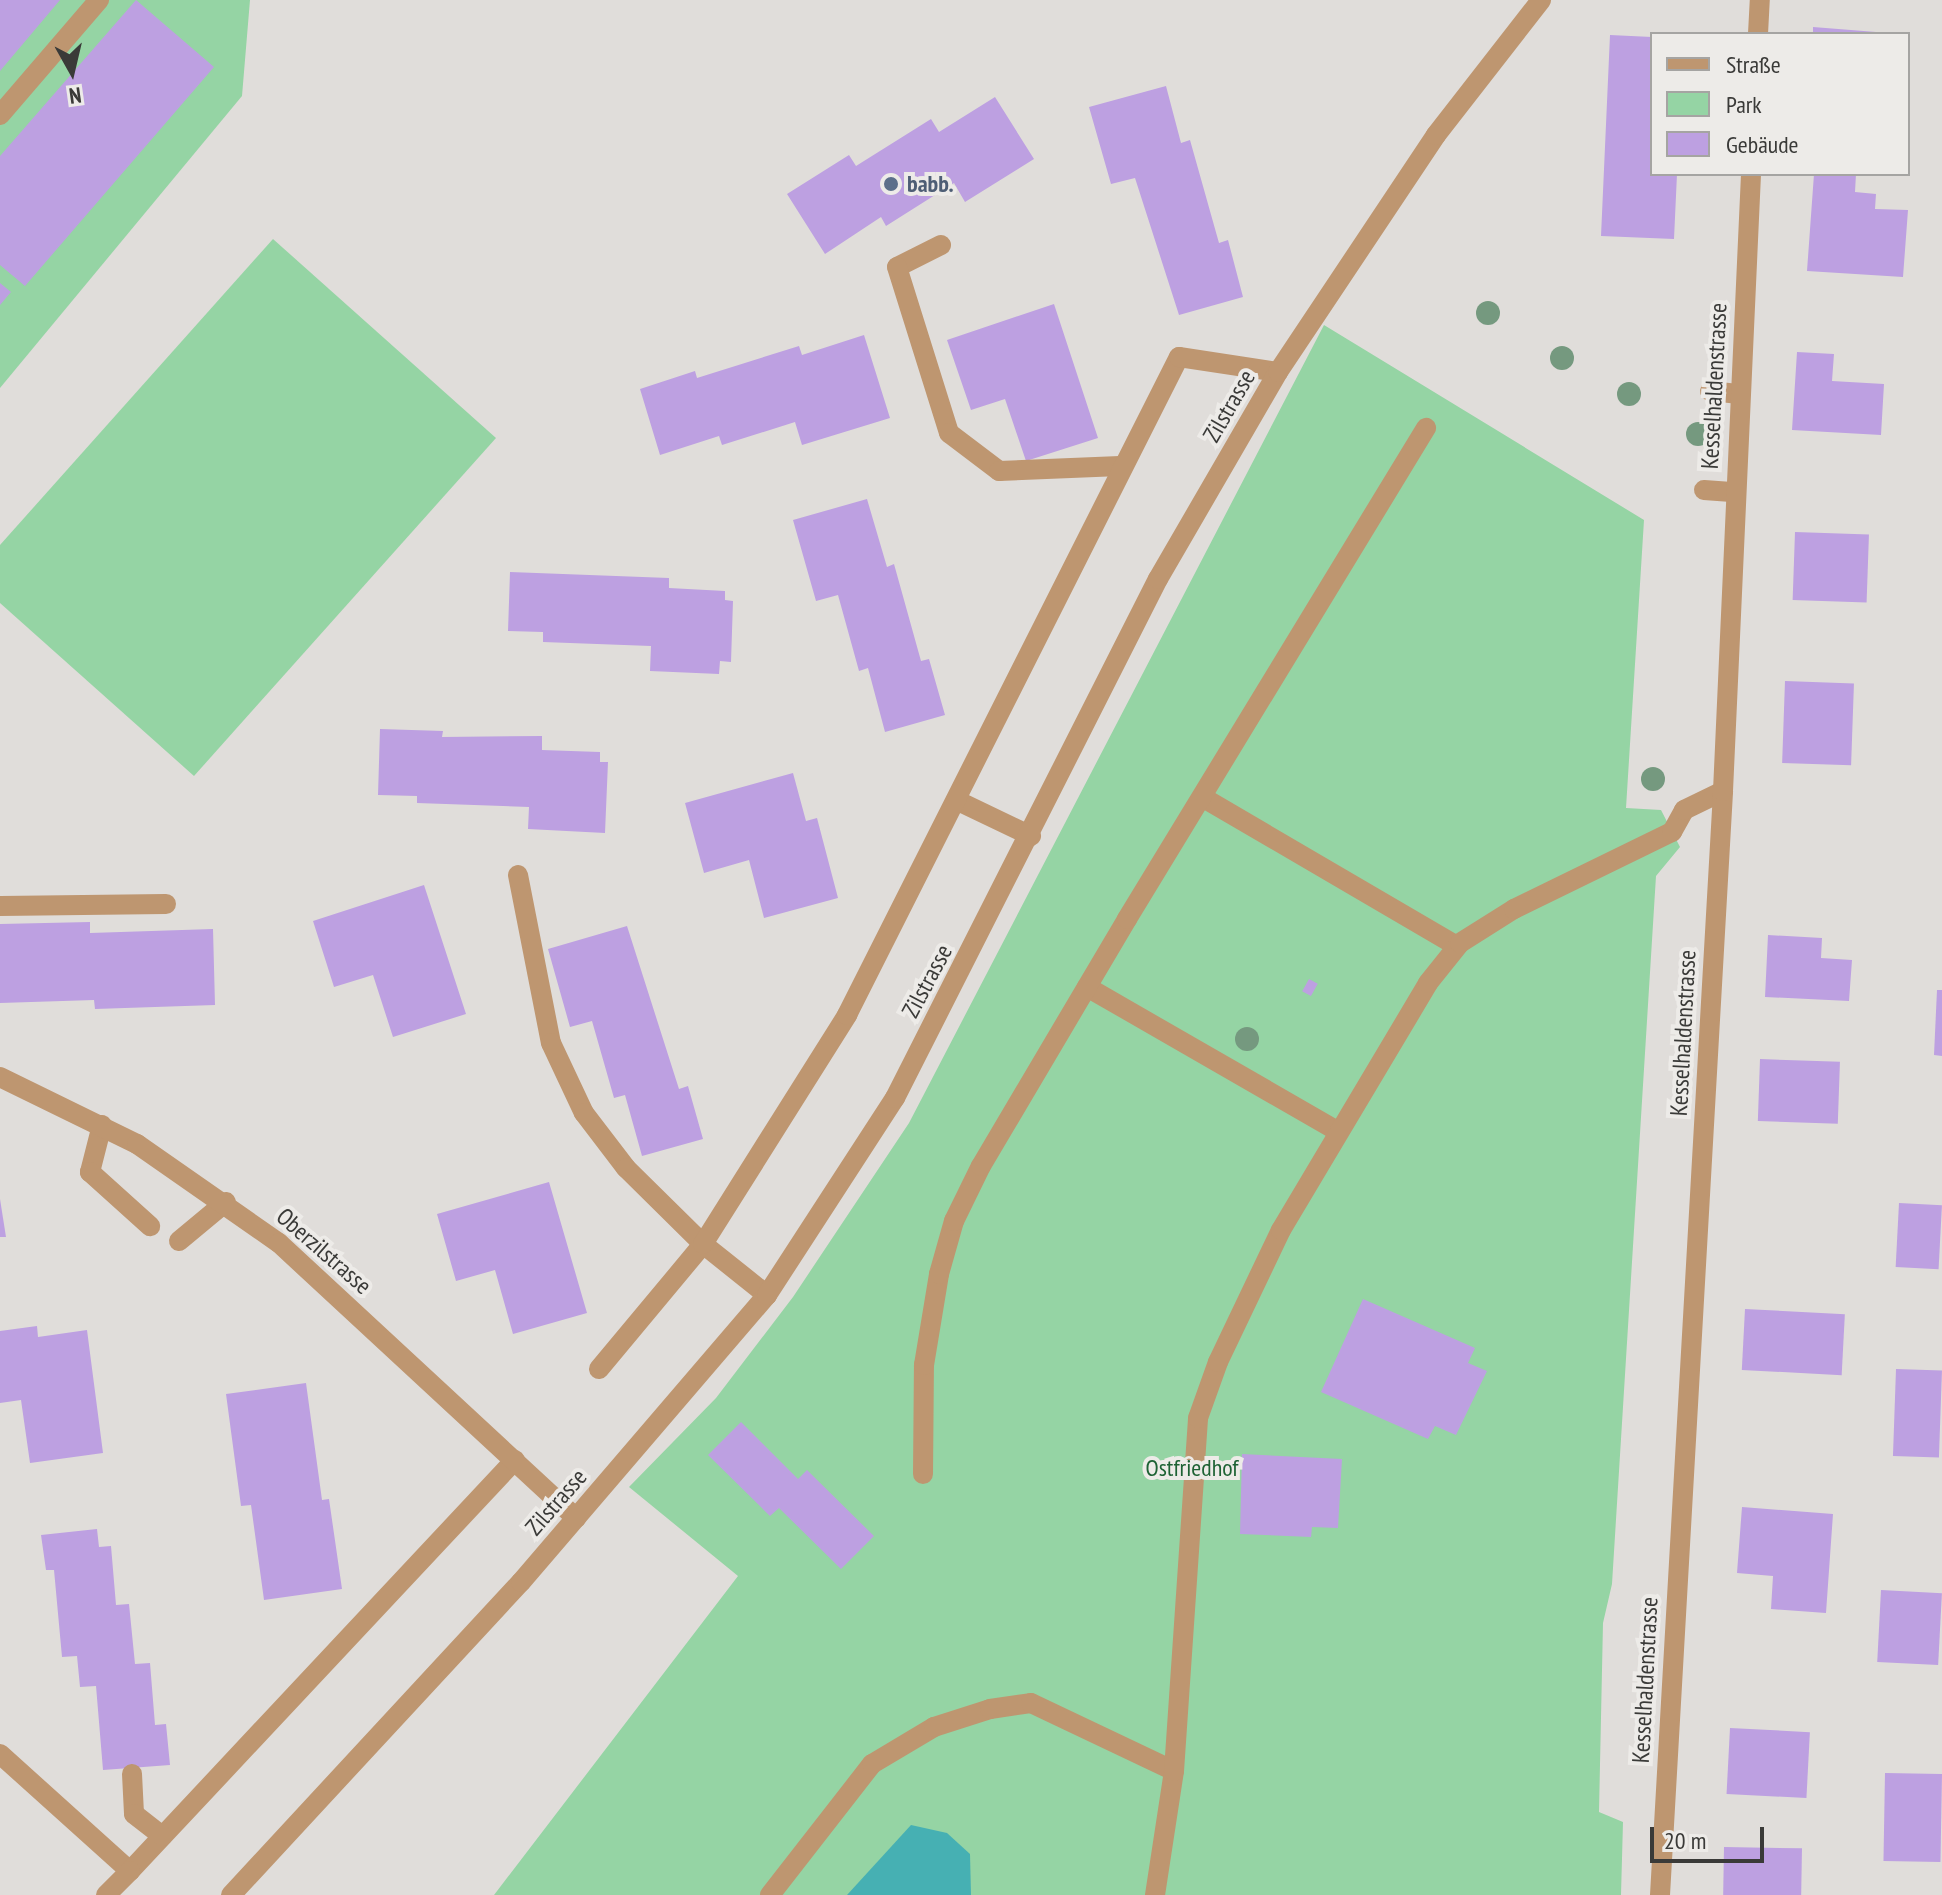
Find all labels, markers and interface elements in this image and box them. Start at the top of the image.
north arrow [32,32,112,112]
legend [1650,32,1910,176]
text: Straße [1726,49,1781,80]
text: N [68,81,83,110]
text: Park [1726,89,1762,120]
text: Gebäude [1726,129,1798,160]
place label: babb. [907,170,954,198]
marker: babb. [882,175,900,193]
street label: Kesselhaldenstrasse [1695,302,1733,470]
street label: Zilstrasse [1197,365,1261,447]
street label: Zilstrasse [896,940,958,1022]
street label: Kesselhaldenstrasse [1664,949,1702,1117]
street label: Oberzilstrasse [271,1202,377,1300]
park label: Ostfriedhof [1146,1454,1238,1482]
street label: Zilstrasse [519,1463,593,1541]
street label: Kesselhaldenstrasse [1626,1596,1664,1764]
scale bar [1654,1811,1768,1861]
text: 20 m [1664,1825,1706,1856]

